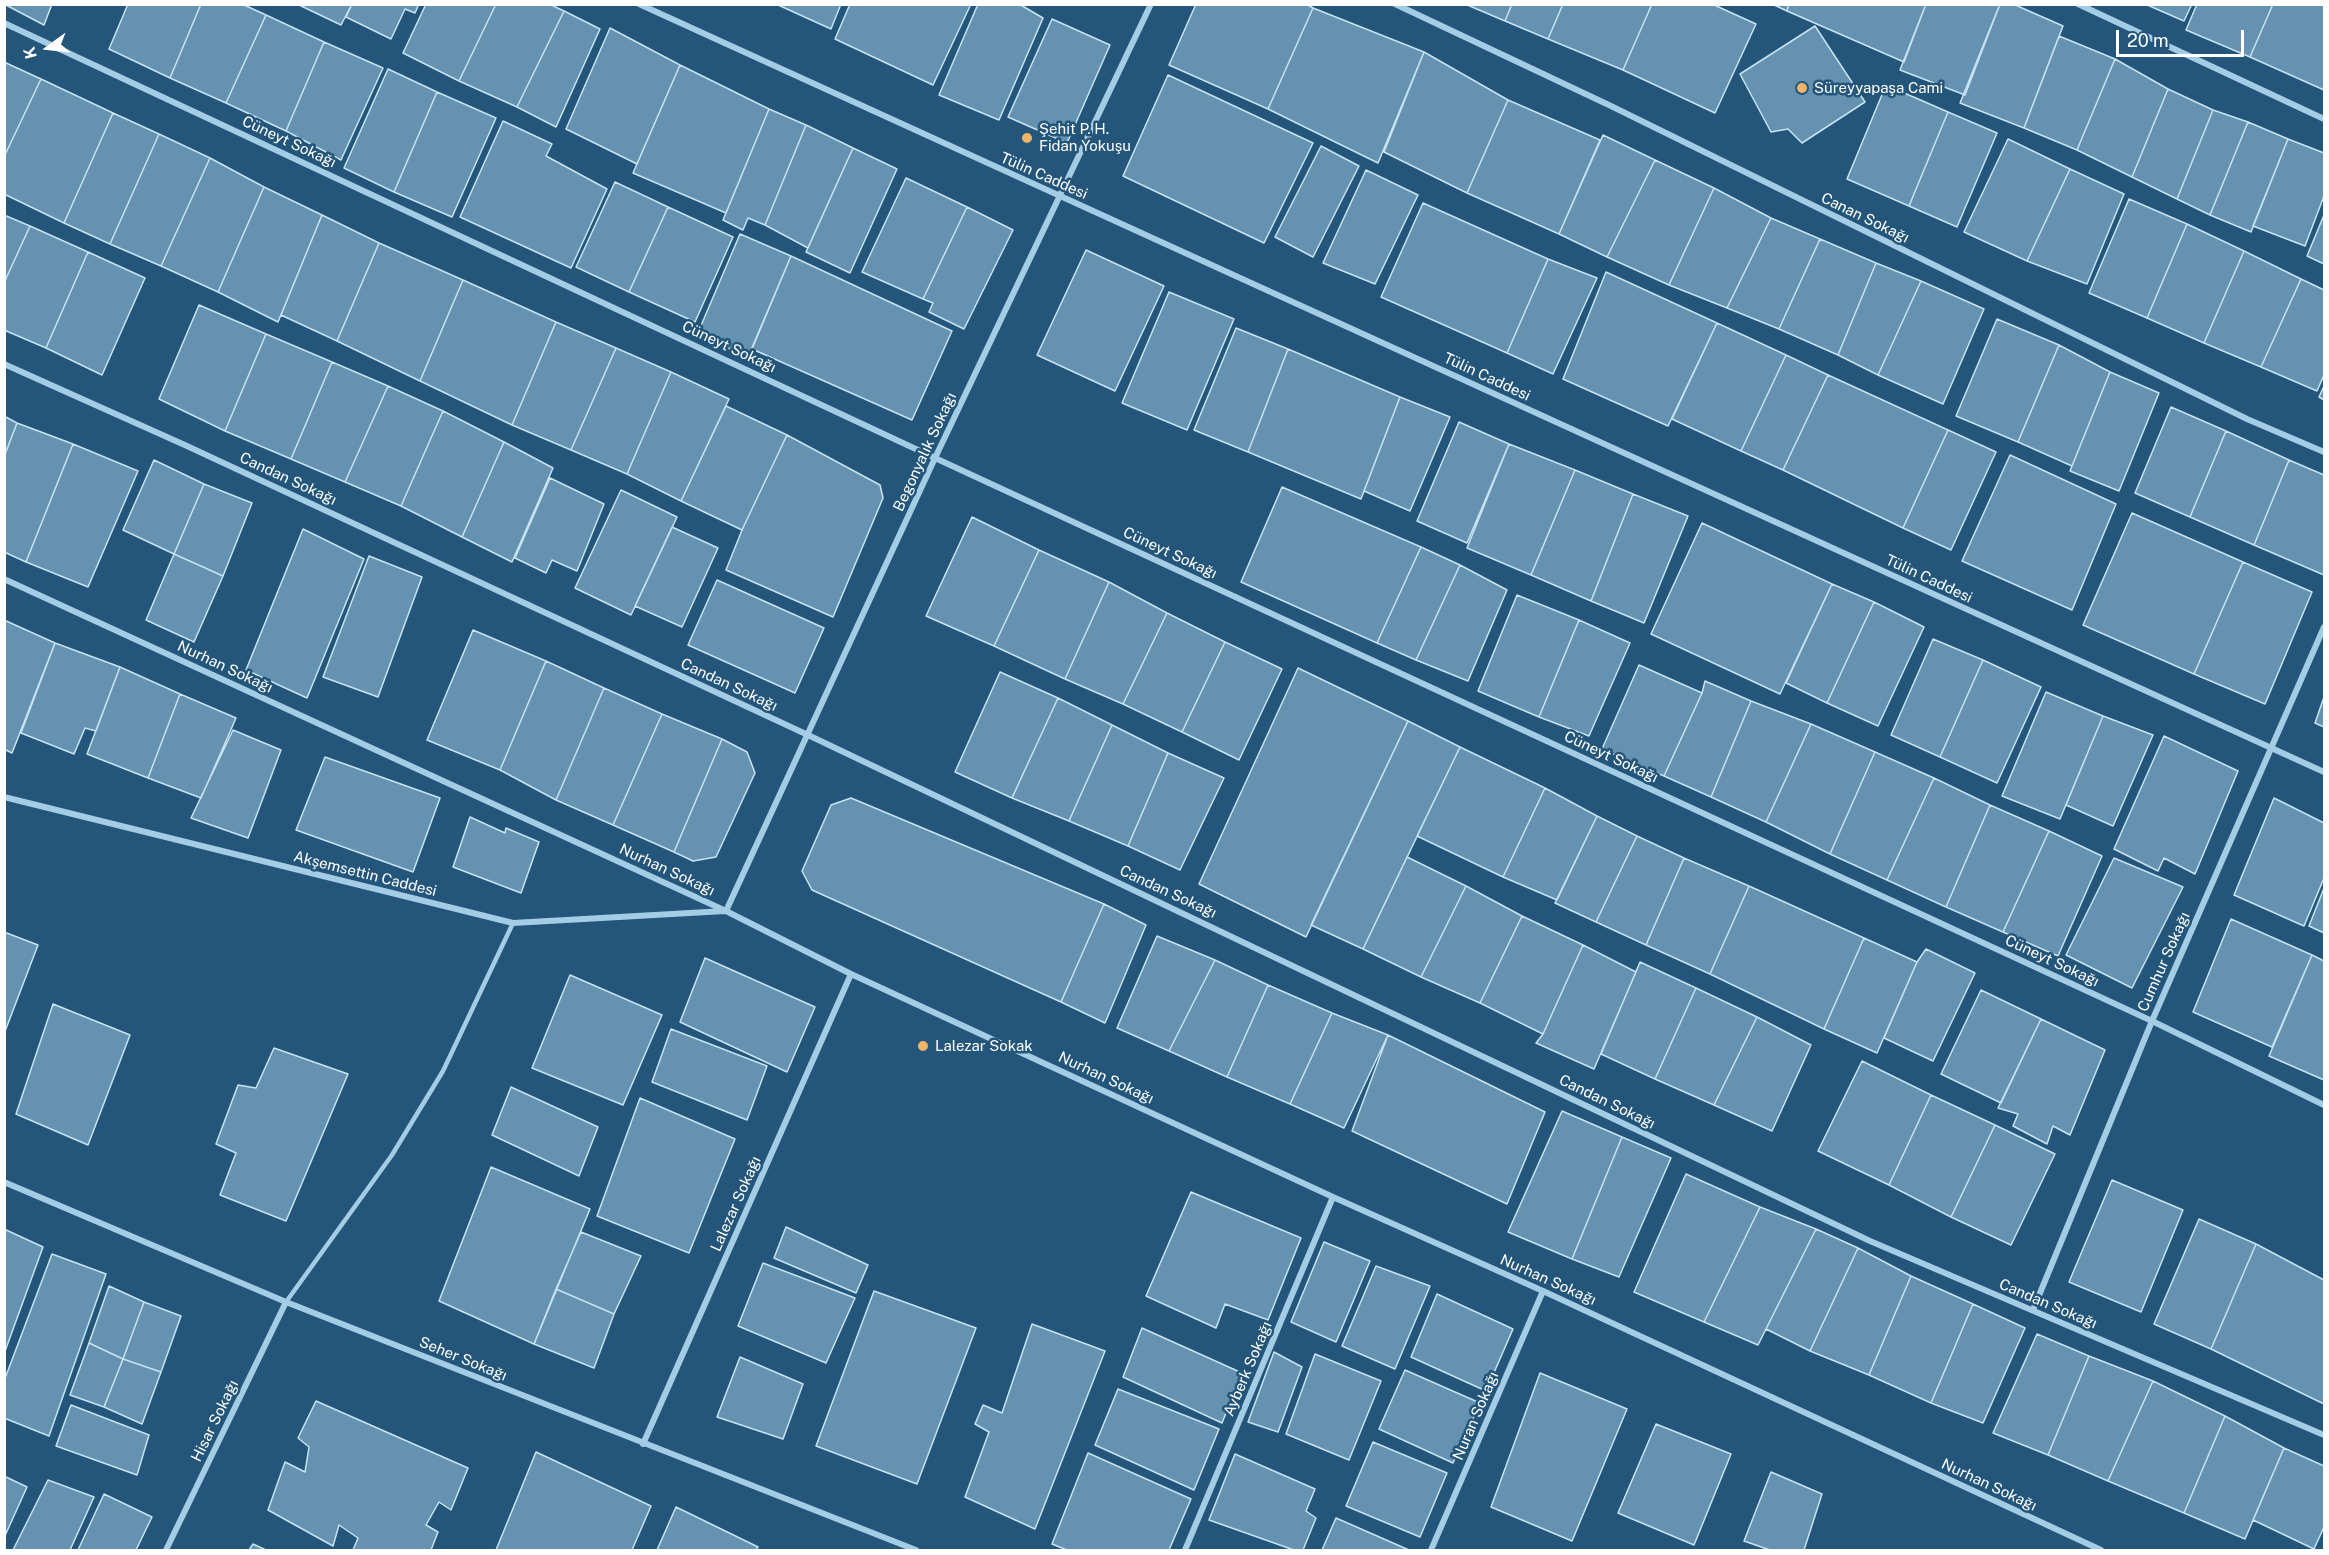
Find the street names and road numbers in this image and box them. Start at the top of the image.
street label: Cüneyt Sokağı [239,112,339,172]
street label: Tülin Caddesi [998,149,1090,203]
street label: Canan Sokağı [1818,189,1912,247]
street label: Cüneyt Sokağı [679,317,779,377]
street label: Tülin Caddesi [1441,349,1533,405]
street label: Begonyalık Sokağı [890,390,960,514]
street label: Candan Sokağı [237,449,339,509]
street label: Cüneyt Sokağı [1120,523,1220,583]
street label: Tülin Caddesi [1883,551,1975,607]
street label: Nurhan Sokağı [174,637,276,697]
street label: Candan Sokağı [678,655,780,715]
street label: Cüneyt Sokağı [1561,727,1661,787]
street label: Nurhan Sokağı [616,840,718,900]
street label: Akşemsettin Caddesi [292,848,438,900]
street label: Candan Sokağı [1117,862,1219,922]
street label: Cumhur Sokağı [2134,909,2194,1015]
street label: Cüneyt Sokağı [2002,931,2102,991]
street label: Nurhan Sokağı [1055,1048,1157,1108]
street label: Candan Sokağı [1556,1071,1658,1133]
street label: Lalezar Sokağı [707,1154,765,1254]
street label: Nurhan Sokağı [1497,1251,1599,1309]
street label: Candan Sokağı [1996,1275,2100,1333]
street label: Ayberk Sokağı [1220,1319,1276,1419]
street label: Seher Sokağı [416,1333,510,1385]
street label: Nuran Sokağı [1449,1369,1503,1463]
street label: Hisar Sokağı [187,1377,243,1465]
street label: Nurhan Sokağı [1938,1455,2040,1515]

